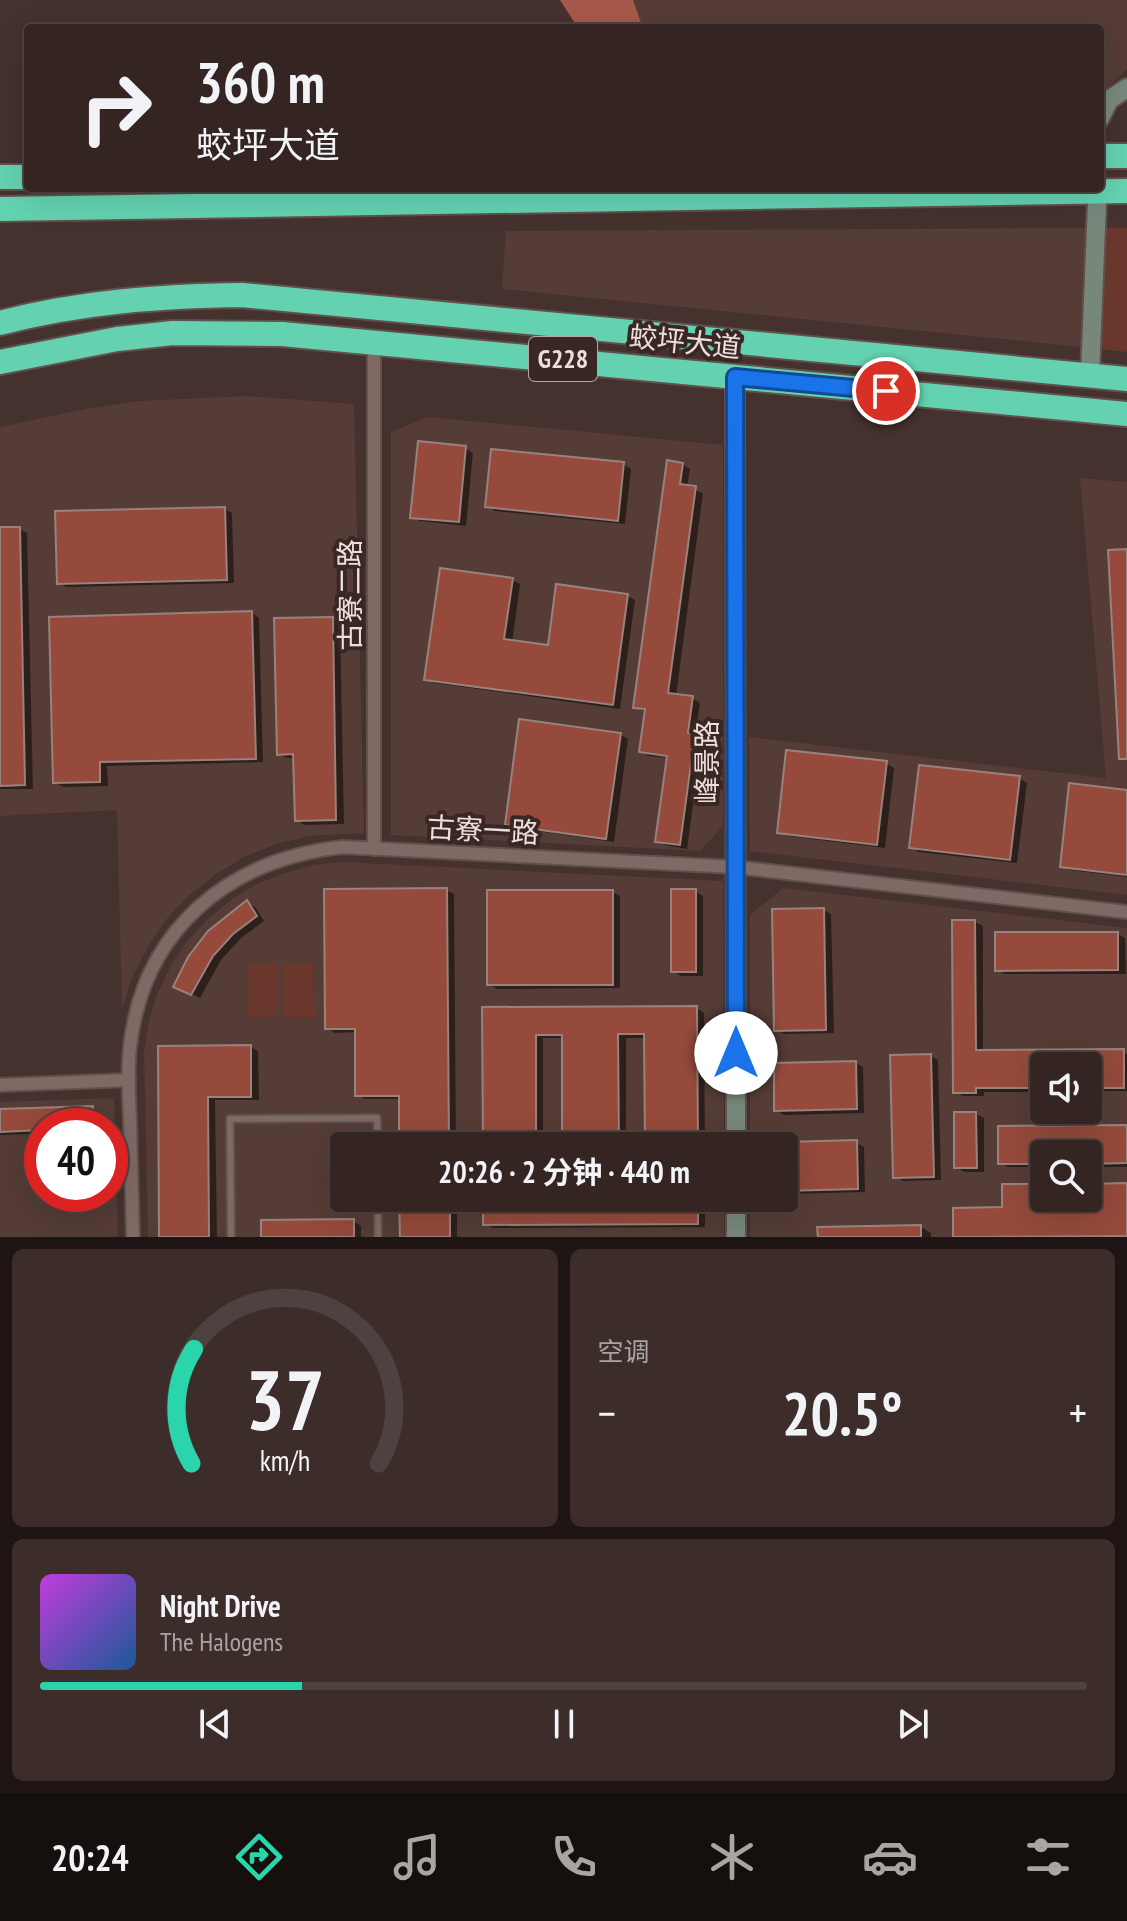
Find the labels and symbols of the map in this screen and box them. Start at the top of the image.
street label: 蛟坪大道 [627,317,743,366]
road number: G228 [529,337,597,381]
pin [852,357,920,425]
street label: 古寮二路 [331,539,368,651]
street label: 峰景路 [688,720,725,804]
street label: 古寮一路 [426,808,540,851]
position arrow [694,1011,778,1095]
speed limit sign: 40 [24,1108,128,1212]

